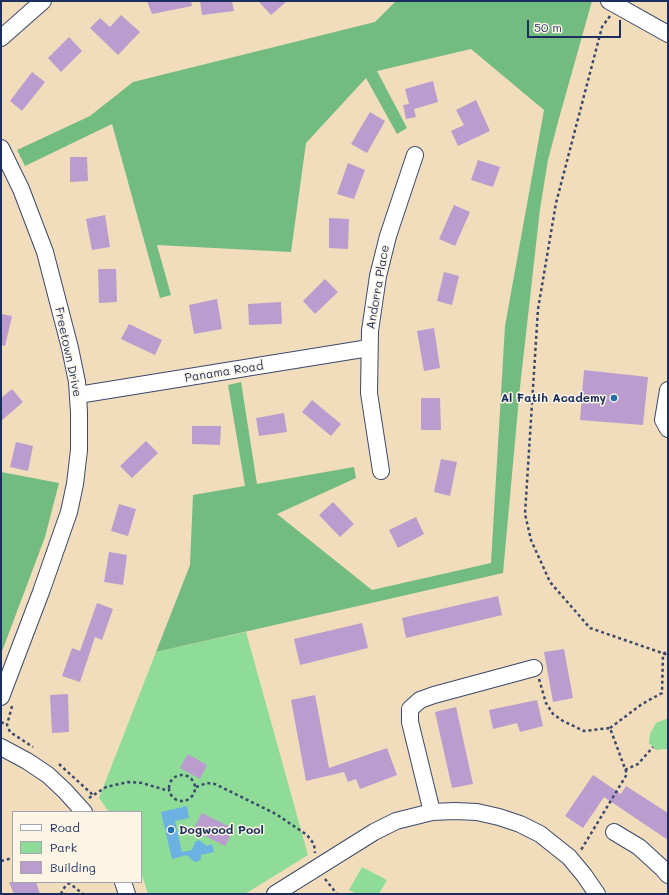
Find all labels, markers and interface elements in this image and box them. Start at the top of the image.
scale bar [529,12,623,38]
text: 50 m [534,19,562,35]
street label: Andorra Place [363,244,393,330]
street label: Freetown Drive [51,306,85,398]
street label: Panama Road [184,359,264,385]
place label: Al Fatih Academy [501,391,606,405]
marker: Al Fatih Academy [609,393,619,403]
legend [12,811,142,883]
text: Road [50,819,80,835]
place label: Dogwood Pool [179,823,264,837]
marker: Dogwood Pool [166,825,176,835]
text: Park [50,839,77,855]
text: Building [50,859,96,875]

